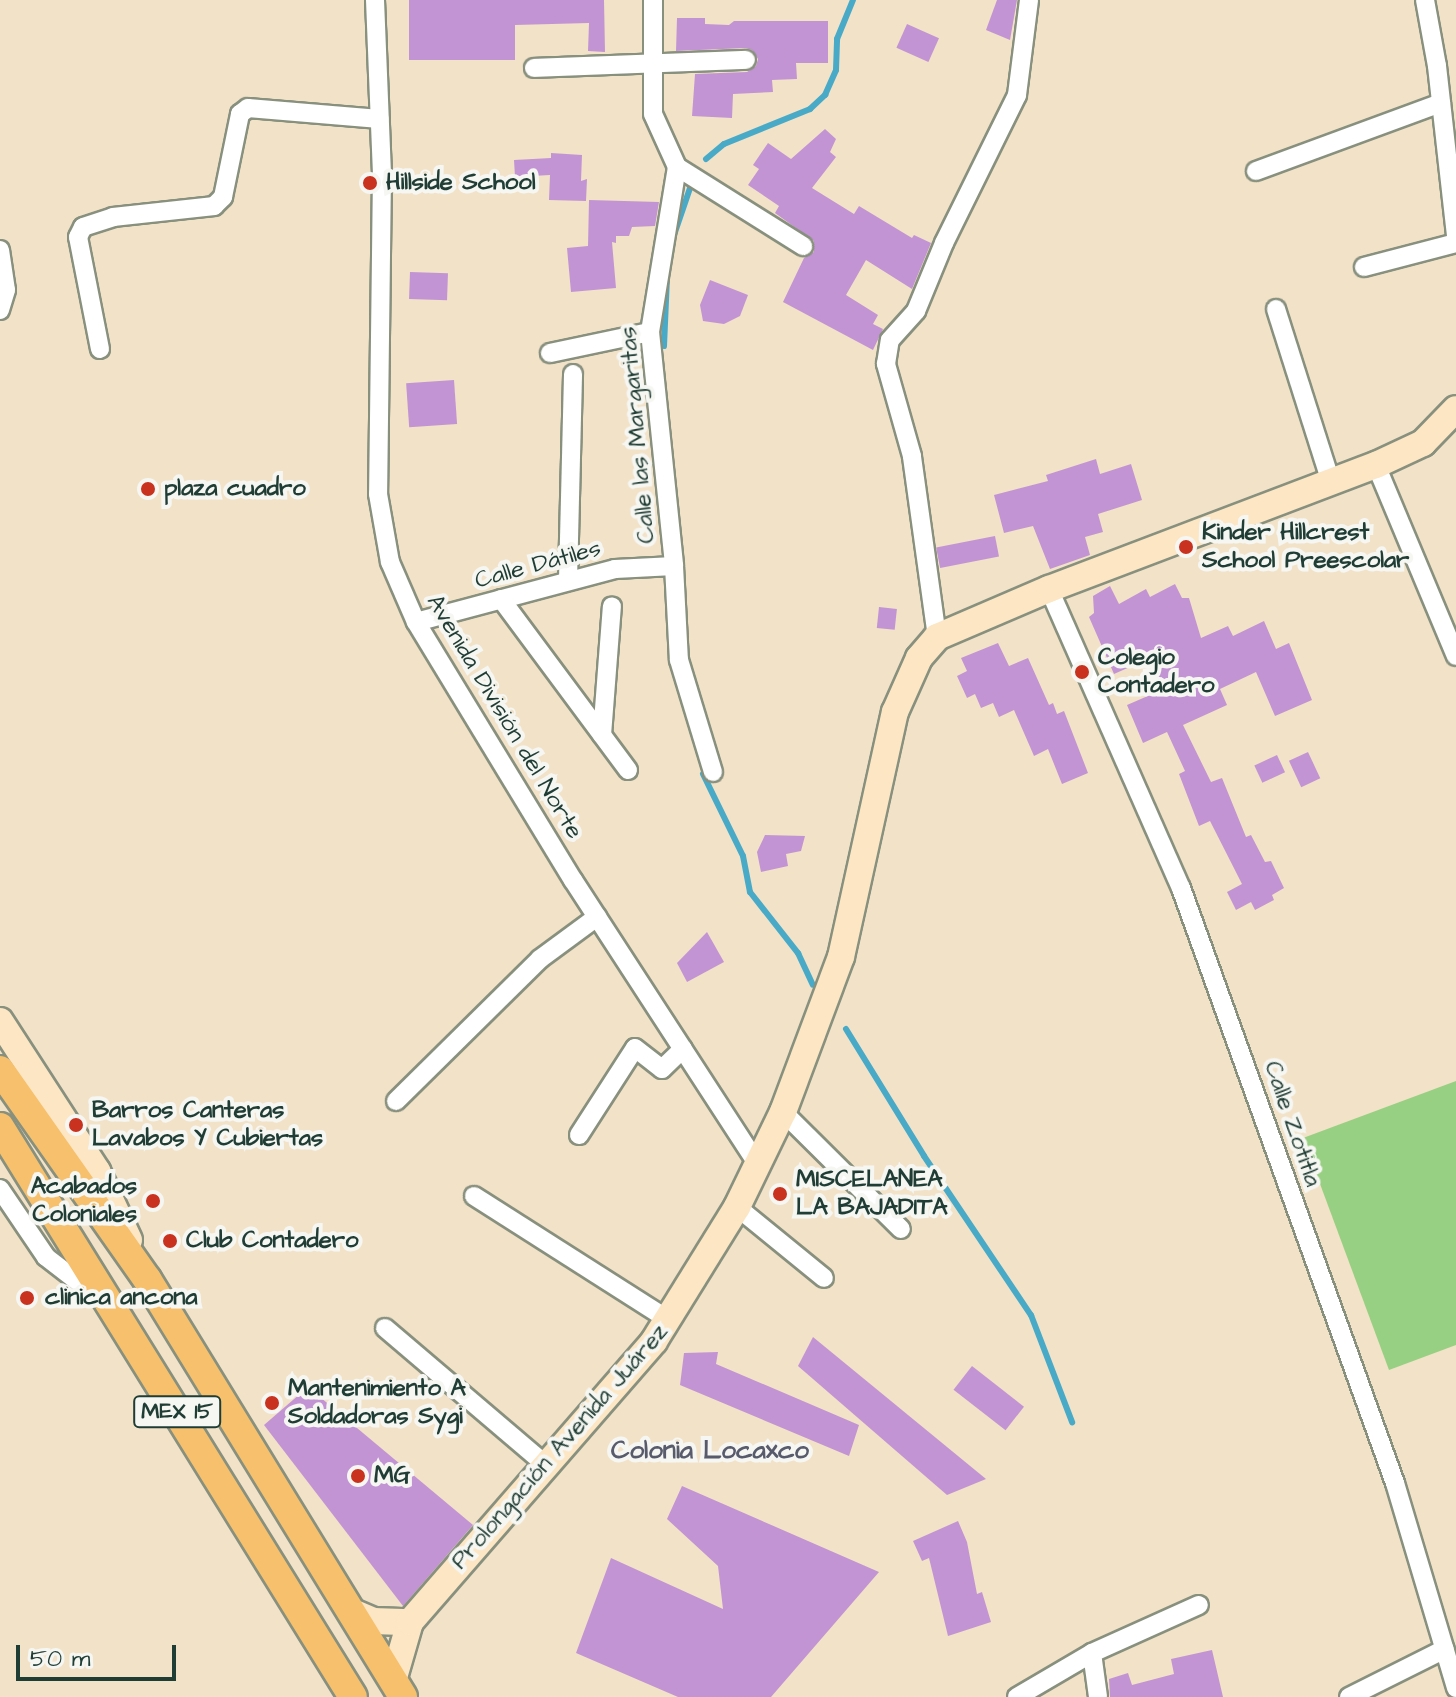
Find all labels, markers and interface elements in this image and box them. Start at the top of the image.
place label: Hillside School [386,169,536,197]
marker: Hillside School [361,174,379,192]
street label: Calle las Margaritas [614,325,662,545]
place label: plaza cuadro [164,475,306,503]
marker: plaza cuadro [139,480,157,498]
place label: Kinder Hillcrest School Preescolar [1202,519,1409,575]
street label: Calle Dátiles [472,534,604,596]
marker: Kinder Hillcrest School Preescolar [1177,538,1195,556]
street label: Avenida División del Norte [420,590,588,844]
place label: Colegio Contadero [1098,644,1214,700]
marker: Colegio Contadero [1073,663,1091,681]
street label: Calle Zotitla [1257,1058,1327,1190]
place label: Barros Canteras Lavabos Y Cubiertas [92,1097,323,1153]
marker: Barros Canteras Lavabos Y Cubiertas [67,1116,85,1134]
place label: MISCELANEA LA BAJADITA [796,1166,948,1222]
place label: Acabados Coloniales [31,1173,137,1229]
marker: MISCELANEA LA BAJADITA [771,1185,789,1203]
marker: Acabados Coloniales [144,1192,162,1210]
place label: Club Contadero [186,1227,358,1255]
marker: Club Contadero [161,1232,179,1250]
place label: clinica ancona [45,1284,197,1312]
marker: clinica ancona [16,1287,38,1309]
street label: Prolongación Avenida Juárez [446,1318,674,1576]
place label: Mantenimiento A Soldadoras Sygi [288,1375,466,1431]
road number: MEX 15 [133,1394,221,1430]
marker: Mantenimiento A Soldadoras Sygi [263,1394,281,1412]
district label: Colonia Locaxco [611,1435,809,1467]
place label: MG [374,1462,410,1490]
marker: MG [349,1467,367,1485]
scale bar [20,1629,180,1679]
text: 50 m [30,1642,90,1676]

